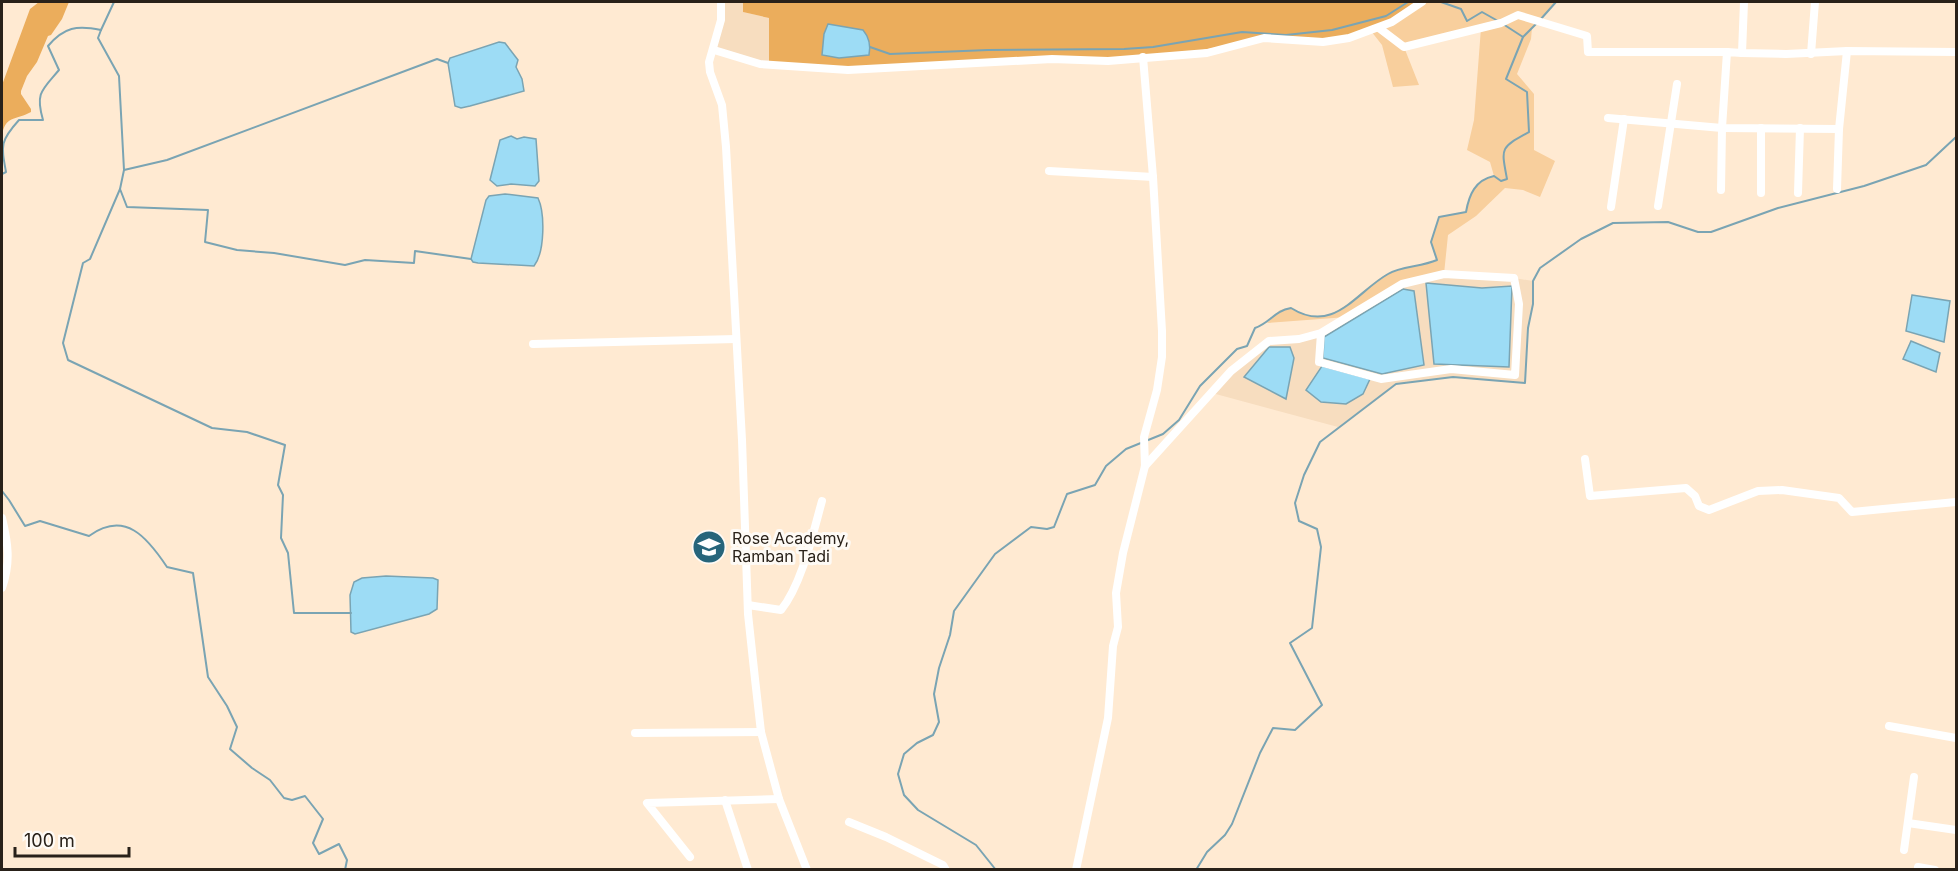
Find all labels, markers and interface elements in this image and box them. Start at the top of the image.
place label: Rose Academy, Ramban Tadi [732,528,849,566]
school or university icon: Rose Academy, Ramban Tadi [691,529,727,565]
scale bar [15,820,129,858]
text: 100 m [24,830,75,851]

